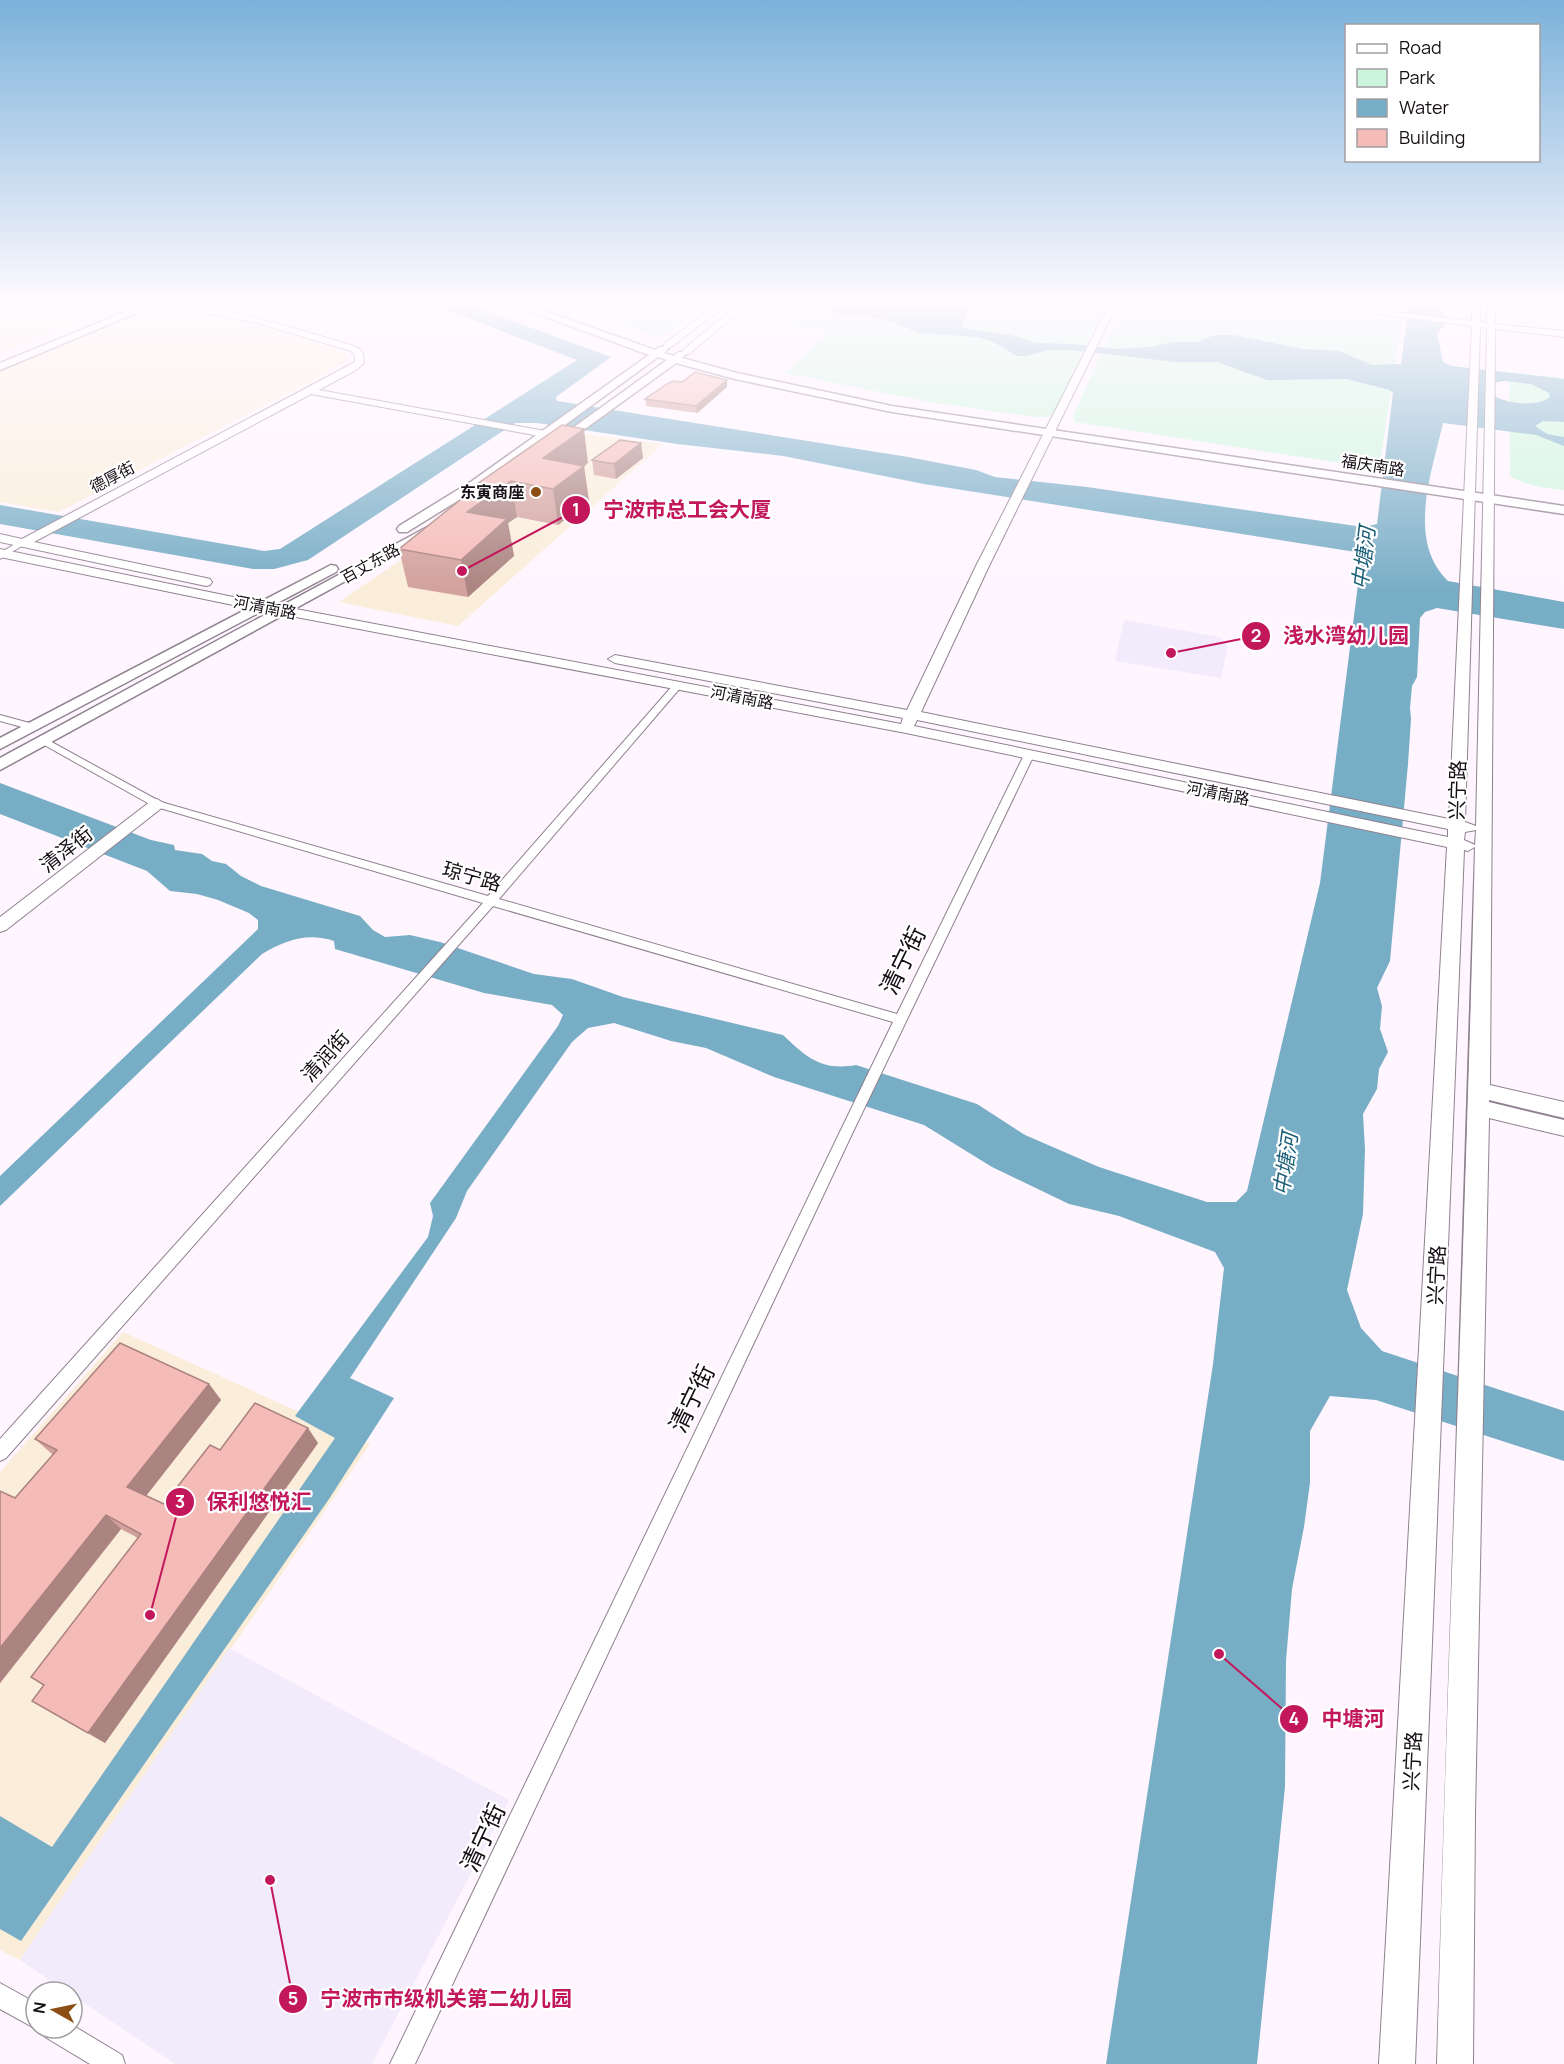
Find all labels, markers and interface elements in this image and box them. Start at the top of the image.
legend [1345,24,1540,162]
text: Road [1399,35,1442,59]
text: Park [1399,65,1436,89]
text: Water [1399,95,1449,119]
text: Building [1399,125,1465,149]
street label: 福庆南路 [1340,449,1406,481]
street label: 德厚街 [86,456,138,498]
place label: 东寅商座 [460,481,524,503]
marker: 东寅商座 [529,485,543,499]
callout: 宁波市总工会大厦 [561,490,783,529]
text: 宁波市总工会大厦 [603,495,771,523]
text: 1 [572,497,580,521]
water label: 中塘河 [1345,521,1381,591]
street label: 百丈东路 [337,538,403,588]
street label: 河清南路 [231,590,299,624]
callout: 浅水湾幼儿园 [1241,616,1421,655]
text: 浅水湾幼儿园 [1283,621,1409,649]
text: 2 [1251,623,1261,647]
street label: 河清南路 [708,680,776,714]
street label: 兴宁路 [1442,760,1472,820]
street label: 河清南路 [1184,776,1252,810]
street label: 清泽街 [34,820,98,878]
street label: 琼宁路 [439,855,505,897]
street label: 清宁街 [871,920,933,1000]
street label: 清润街 [295,1025,355,1087]
water label: 中塘河 [1267,1127,1304,1197]
street label: 兴宁路 [1421,1244,1451,1306]
street label: 清宁街 [660,1358,722,1438]
callout: 保利悠悦汇 [165,1482,324,1521]
text: 保利悠悦汇 [207,1487,312,1515]
text: 3 [175,1489,185,1513]
callout: 中塘河 [1279,1699,1396,1738]
text: 中塘河 [1322,1704,1385,1732]
text: 4 [1289,1706,1300,1730]
street label: 兴宁路 [1397,1730,1427,1792]
street label: 清宁街 [452,1797,512,1877]
callout: 宁波市市级机关第二幼儿园 [278,1979,584,2018]
north arrow [24,1980,84,2040]
text: 宁波市市级机关第二幼儿园 [320,1984,572,2012]
text: 5 [288,1986,298,2010]
text: N [27,2000,51,2015]

